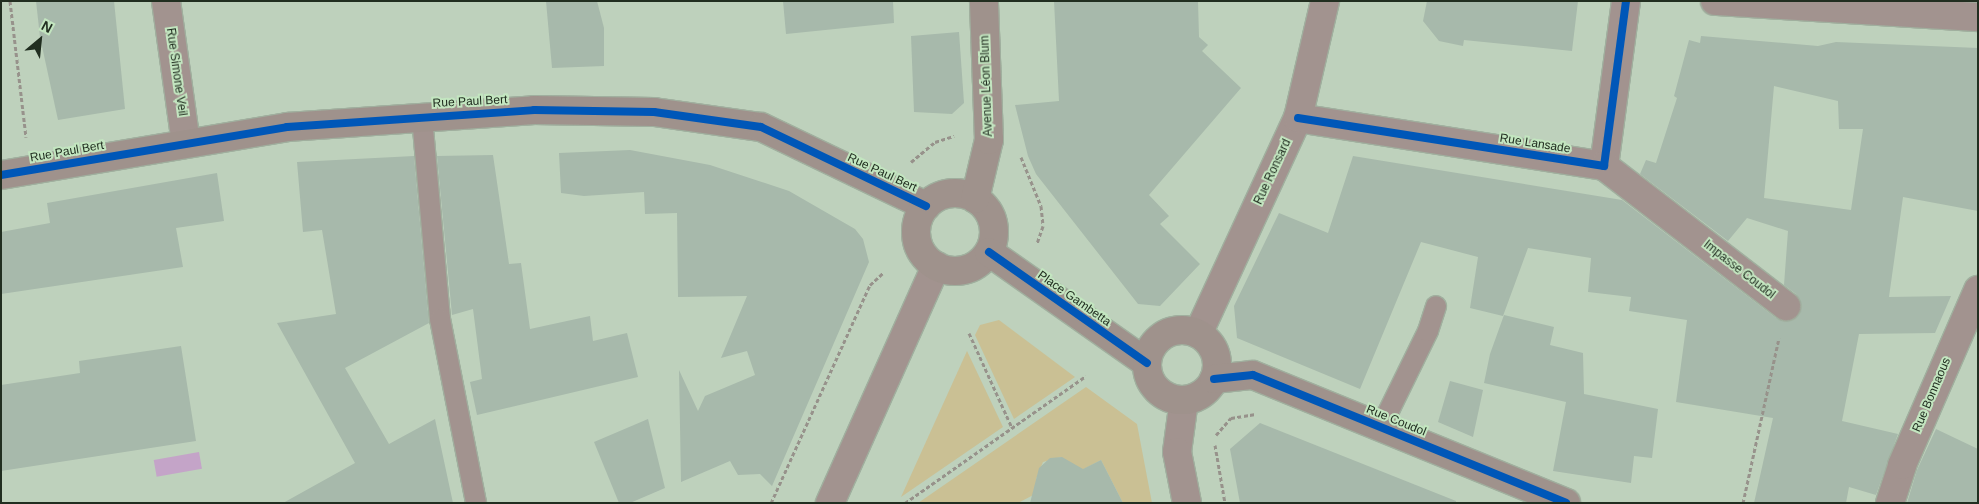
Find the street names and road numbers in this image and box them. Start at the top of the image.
street label: Rue Simone Veil [163,27,189,117]
street label: Avenue Léon Blum [978,35,996,137]
street label: Rue Paul Bert [432,93,508,111]
street label: Rue Lansade [1499,131,1571,157]
street label: Rue Ronsard [1252,137,1294,207]
street label: Rue Paul Bert [29,138,105,166]
street label: Rue Paul Bert [845,151,919,195]
street label: Impasse Coudol [1700,238,1778,302]
street label: Place Gambetta [1035,268,1113,330]
street label: Rue Bonnaous [1910,356,1954,434]
street label: Rue Coudol [1364,402,1428,440]

